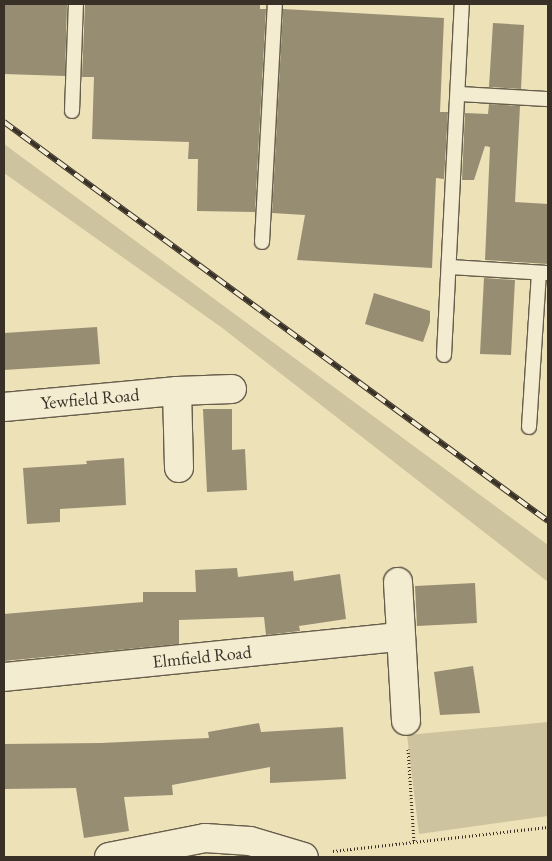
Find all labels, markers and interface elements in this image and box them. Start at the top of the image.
street label: Yewfield Road [40,384,140,414]
street label: Elmfield Road [151,641,253,673]

